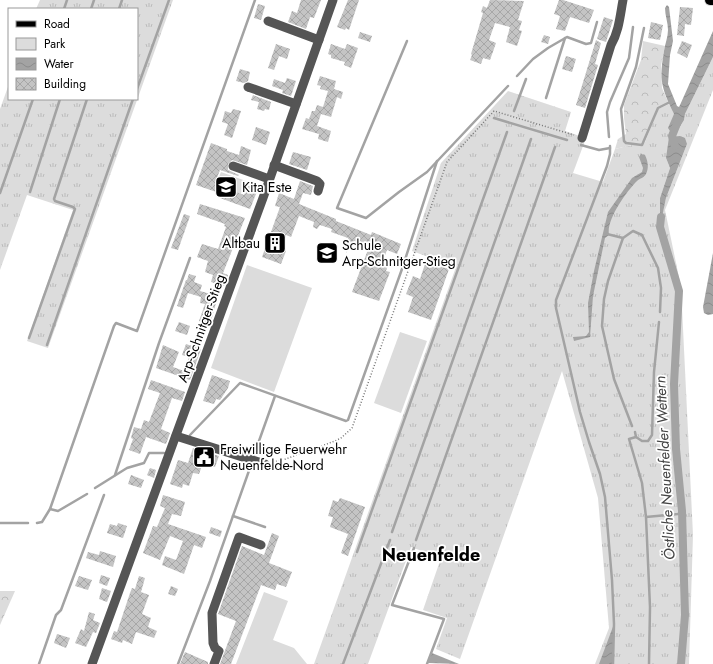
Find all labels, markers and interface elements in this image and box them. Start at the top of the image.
legend [8,8,138,100]
text: Road [44,15,70,33]
text: Park [44,35,66,53]
text: Water [44,55,75,73]
text: Building [44,75,86,93]
school or university icon: Kita Este [213,174,239,200]
place label: Kita Este [242,177,292,197]
building icon: Altbau [262,230,288,256]
place label: Altbau [222,233,260,253]
place label: Schule Arp-Schnitger-Stieg [342,235,456,271]
school or university icon: Schule Arp-Schnitger-Stieg [314,240,340,266]
street label: Arp-Schnitger-Stieg [172,271,230,385]
water label: Östliche Neuenfelder Wettern [649,375,681,561]
place label: Freiwillige Feuerwehr Neuenfelde-Nord [220,439,347,475]
public building icon: Freiwillige Feuerwehr Neuenfelde-Nord [191,444,217,470]
district label: Neuenfelde [382,542,480,568]

